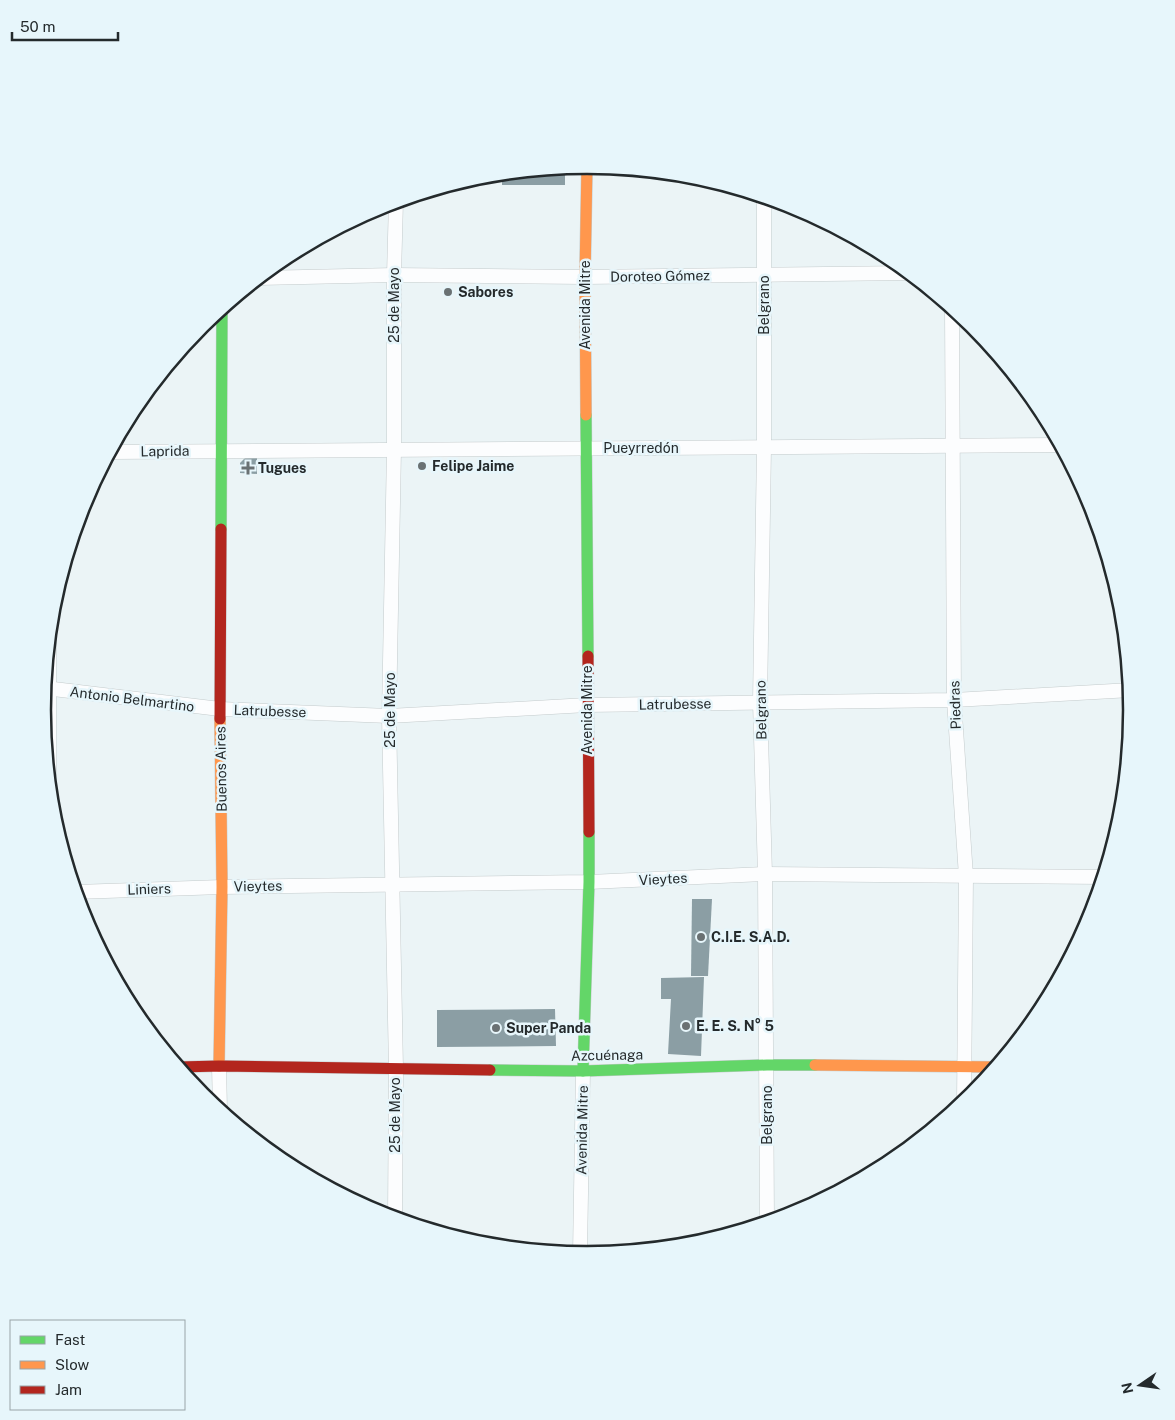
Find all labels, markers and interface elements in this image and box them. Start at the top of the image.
scale bar [12,10,119,42]
text: 50 m [20,18,55,35]
street label: Avenida Mitre [577,260,593,350]
street label: 25 de Mayo [386,267,402,343]
street label: Doroteo Gómez [610,267,710,285]
street label: Belgrano [756,275,772,335]
place label: Sabores [458,284,513,300]
marker: Sabores [442,286,454,298]
street label: Pueyrredón [603,440,679,456]
street label: Laprida [140,443,190,459]
place label: Felipe Jaime [432,458,514,474]
place label: Tugues [258,460,306,476]
marker: Felipe Jaime [416,460,428,472]
marker: Tugues [242,462,254,474]
street label: Avenida Mitre [579,665,595,755]
street label: 25 de Mayo [382,672,398,748]
street label: Belgrano [752,680,770,740]
street label: Piedras [946,680,964,730]
street label: Antonio Belmartino [69,683,195,715]
street label: Latrubesse [638,695,712,713]
street label: Latrubesse [233,702,307,720]
street label: Buenos Aires [212,726,230,812]
street label: Vieytes [638,870,688,888]
street label: Vieytes [234,878,282,894]
street label: Liniers [127,880,171,898]
place label: C.I.E. S.A.D. [711,929,790,945]
marker: C.I.E. S.A.D. [695,931,707,943]
place label: E. E. S. N° 5 [696,1017,774,1034]
place label: Super Panda [506,1020,591,1036]
marker: E. E. S. N° 5 [680,1020,692,1032]
marker: Super Panda [490,1022,502,1034]
street label: Azcuénaga [571,1046,643,1064]
street label: 25 de Mayo [387,1077,403,1153]
street label: Avenida Mitre [573,1085,591,1175]
street label: Belgrano [759,1085,775,1145]
legend [10,1320,185,1410]
text: Fast [55,1331,85,1348]
text: Slow [55,1356,90,1373]
north arrow [1115,1360,1165,1410]
text: Jam [55,1381,82,1398]
text: N [1118,1381,1136,1395]

